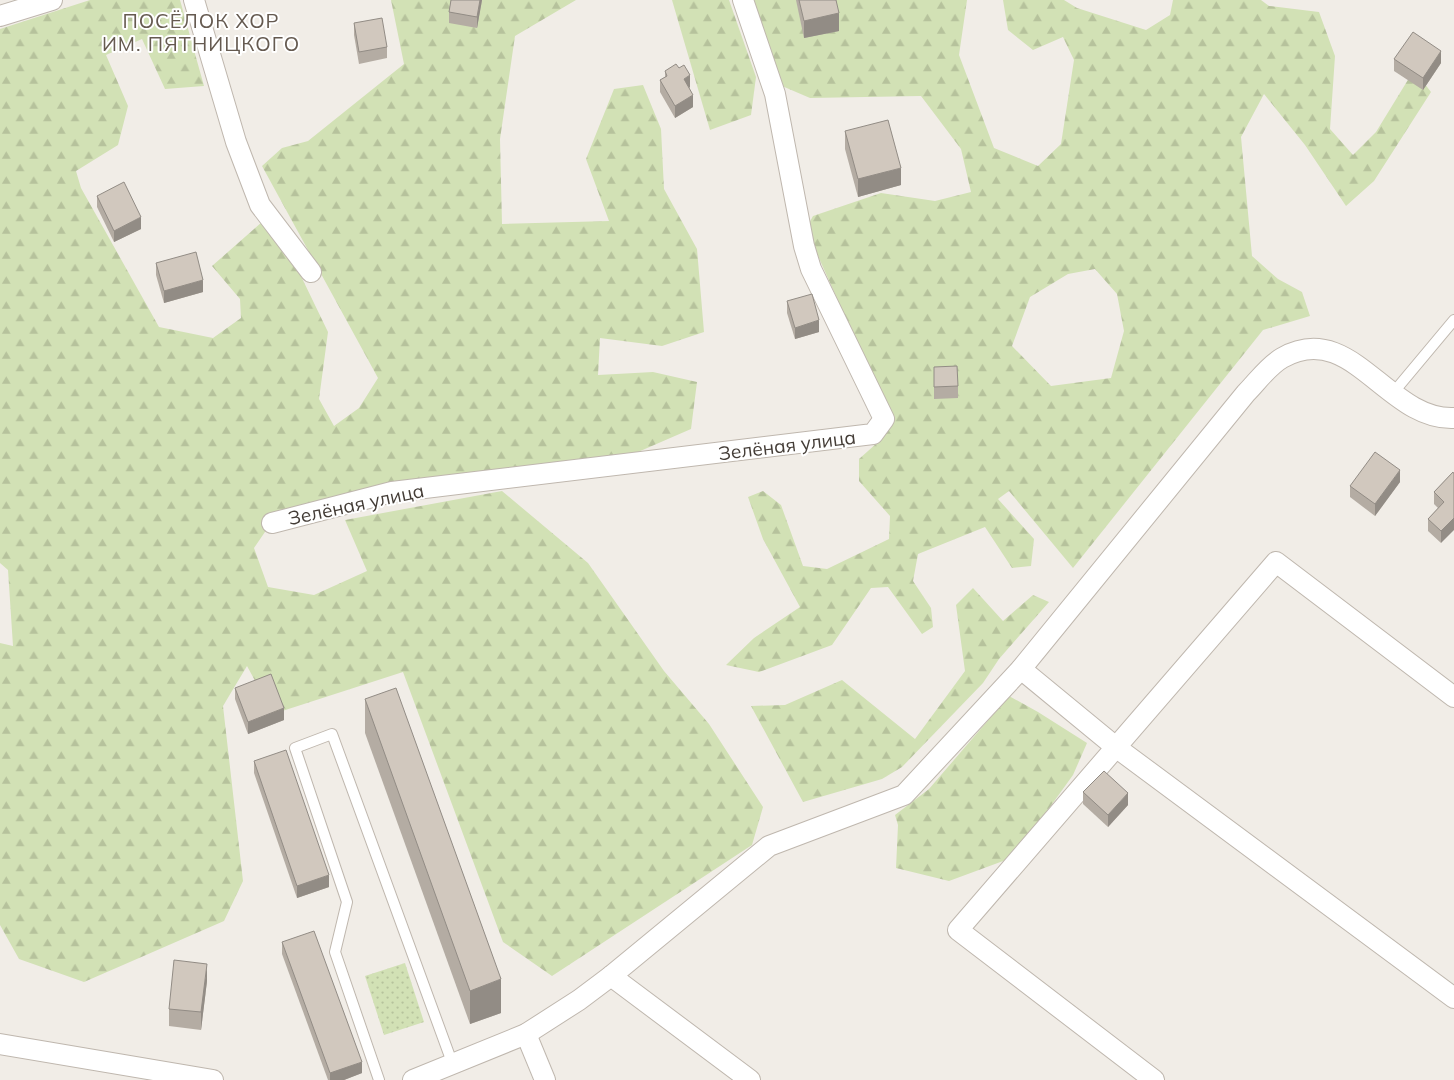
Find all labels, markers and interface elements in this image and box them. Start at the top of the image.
district label: ПОСЁЛОК ХОР ИМ. ПЯТНИЦКОГО [102,8,300,56]
street label: Зелёная улица [717,425,857,465]
street label: Зелёная улица [286,478,426,530]

